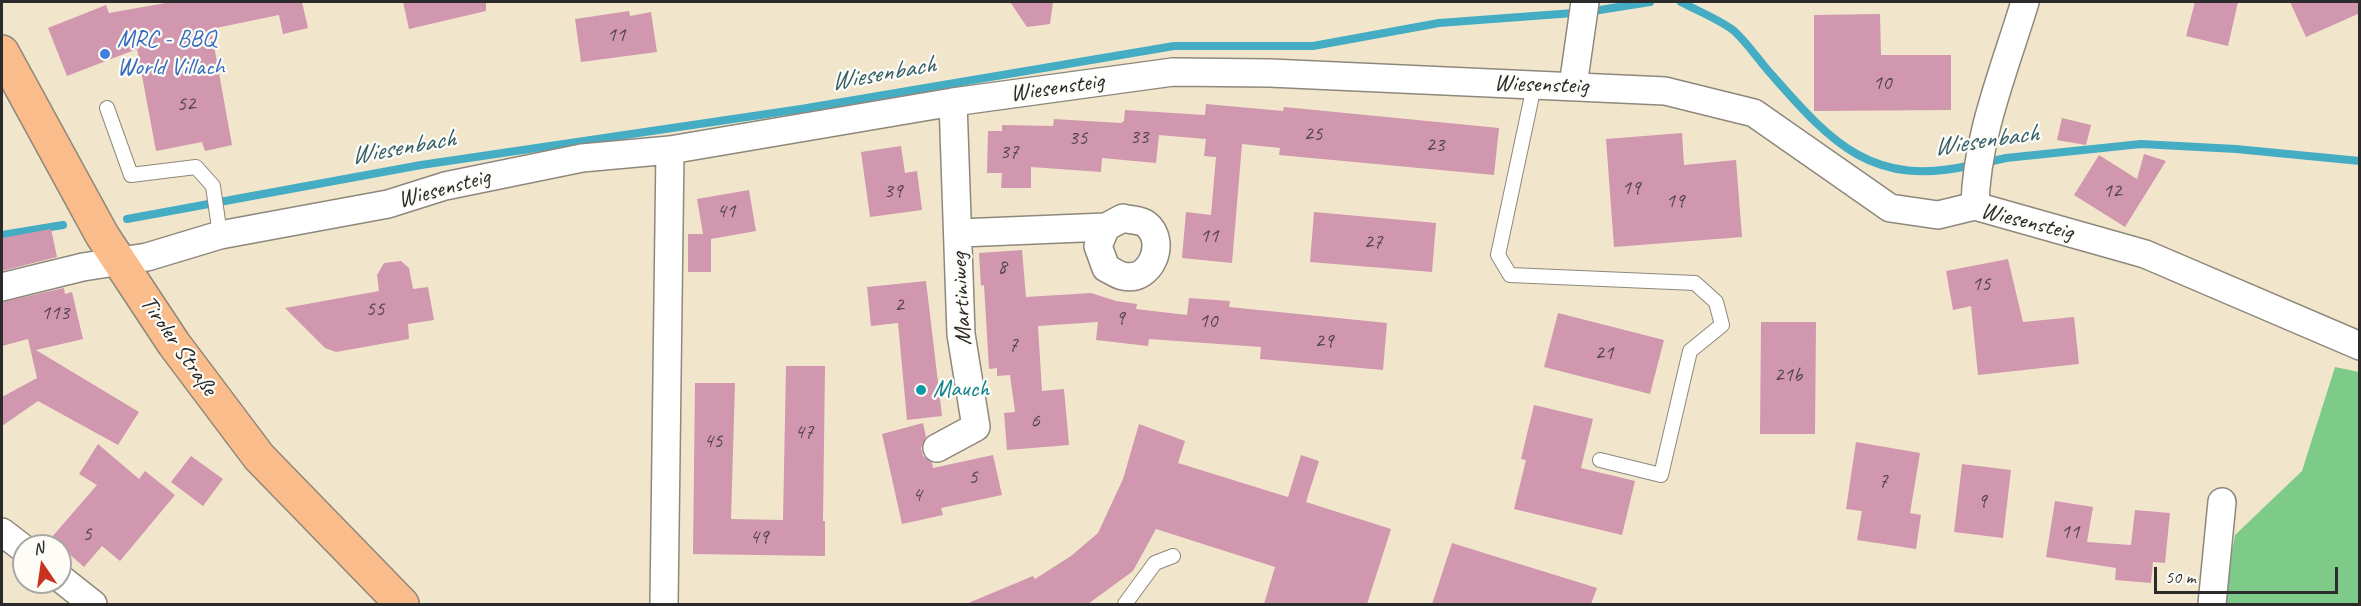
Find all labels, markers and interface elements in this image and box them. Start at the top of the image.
house number: 11 [607,22,625,48]
place label: MRC - BBQ World Villach [117,26,225,82]
marker: MRC - BBQ World Villach [98,47,112,61]
water label: Wiesenbach [828,49,938,99]
street label: Wiesensteig [1008,67,1106,109]
street label: Wiesensteig [1494,69,1588,101]
house number: 10 [1873,70,1891,96]
house number: 52 [177,91,195,117]
water label: Wiesenbach [1932,118,2040,164]
house number: 25 [1304,121,1322,147]
water label: Wiesenbach [348,123,458,173]
house number: 33 [1130,124,1148,150]
house number: 35 [1069,125,1087,151]
house number: 23 [1426,132,1444,158]
house number: 37 [1000,139,1018,165]
street label: Wiesensteig [395,163,493,215]
house number: 19 [1622,175,1640,201]
house number: 39 [884,178,902,204]
house number: 12 [2103,178,2121,204]
house number: 19 [1666,188,1684,214]
street label: Wiesensteig [1978,197,2076,247]
house number: 41 [717,198,735,224]
house number: 11 [1200,223,1218,249]
house number: 27 [1364,229,1382,255]
street label: Martiniweg [945,252,979,346]
house number: 8 [997,254,1007,280]
house number: 15 [1972,271,1990,297]
street label: Tiroler Straße [133,290,223,402]
house number: 2 [894,292,904,318]
house number: 55 [366,296,384,322]
house number: 113 [41,300,69,326]
house number: 9 [1115,305,1125,331]
house number: 10 [1199,308,1217,334]
house number: 29 [1315,328,1333,354]
house number: 7 [1008,332,1018,358]
house number: 21 [1595,340,1613,366]
house number: 21b [1774,362,1802,388]
place label: Mauch [933,376,989,404]
marker: Mauch [914,383,928,397]
house number: 6 [1030,408,1040,434]
house number: 47 [795,419,813,445]
house number: 45 [704,428,722,454]
house number: 5 [968,464,978,490]
house number: 7 [1878,468,1888,494]
house number: 4 [912,482,922,508]
house number: 9 [1977,488,1987,514]
house number: 11 [2061,519,2079,545]
house number: 5 [82,521,92,547]
house number: 49 [750,524,768,550]
north arrow [12,534,72,594]
text: N [31,538,45,559]
scale bar [2157,555,2342,593]
text: 50 m [2165,566,2196,588]

